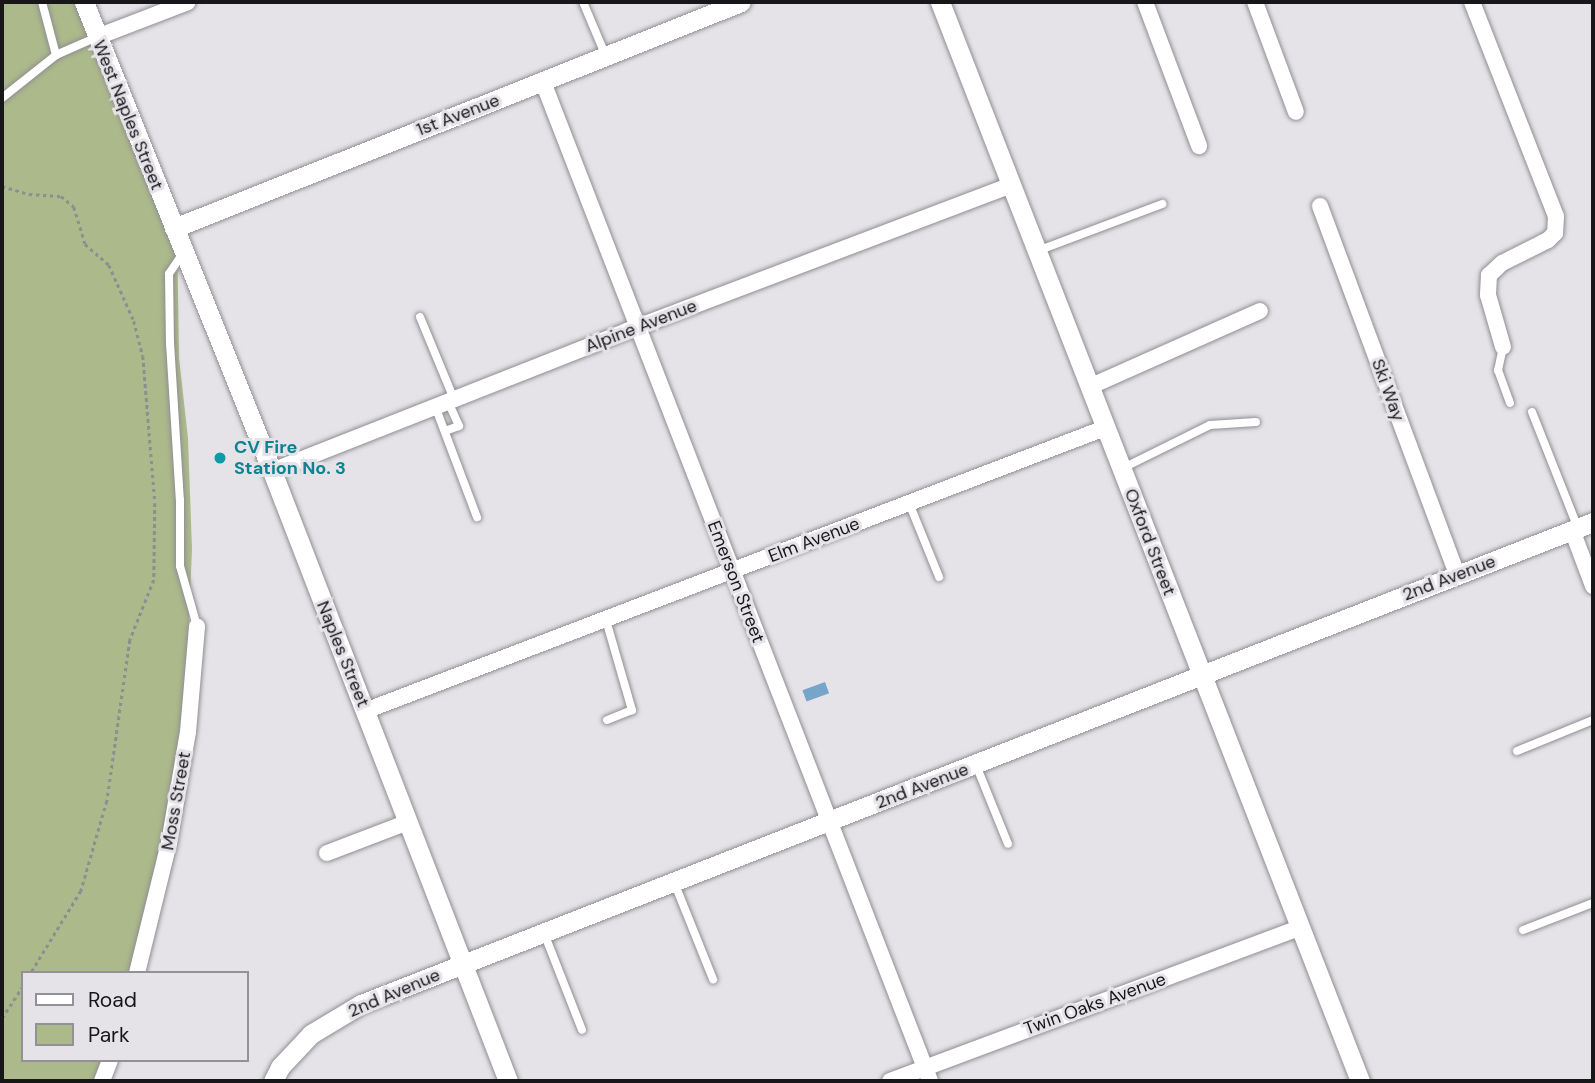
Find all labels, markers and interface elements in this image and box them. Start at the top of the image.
street label: West Naples Street [88,37,168,193]
street label: 1st Avenue [413,89,503,141]
street label: Alpine Avenue [582,295,700,357]
street label: Ski Way [1367,356,1409,424]
place label: CV Fire Station No. 3 [234,437,346,480]
marker: CV Fire Station No. 3 [212,450,228,466]
street label: Oxford Street [1120,486,1180,598]
street label: Elm Avenue [765,513,863,567]
street label: Emerson Street [703,518,769,646]
street label: 2nd Avenue [1399,550,1499,606]
street label: Naples Street [312,598,374,710]
street label: Moss Street [157,750,195,852]
street label: 2nd Avenue [872,758,972,814]
street label: 2nd Avenue [345,964,443,1022]
street label: Twin Oaks Avenue [1021,968,1169,1040]
legend [21,971,248,1062]
text: Road [88,986,137,1014]
text: Park [88,1021,129,1049]

